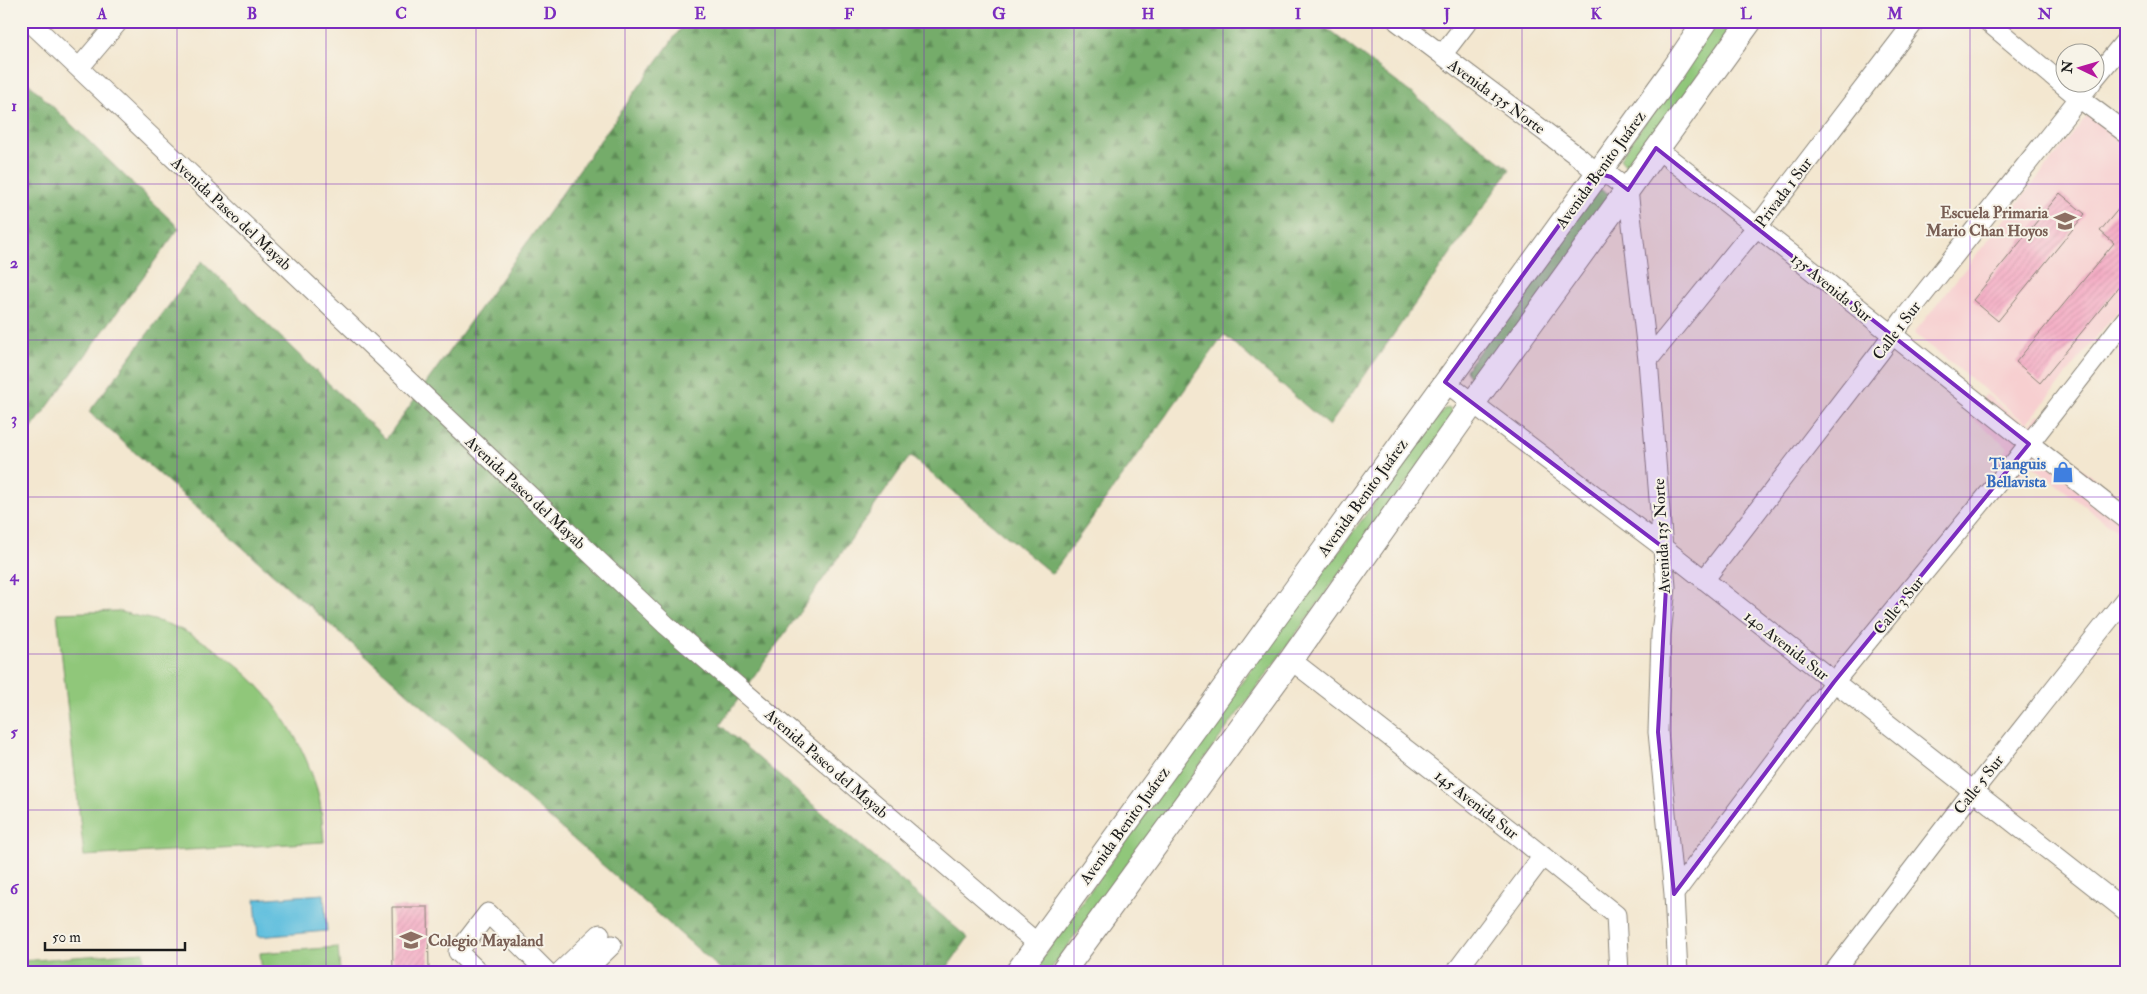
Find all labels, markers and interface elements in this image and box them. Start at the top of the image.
text: A [96,4,108,24]
text: B [247,4,257,24]
text: C [395,4,407,24]
text: D [543,4,557,24]
text: E [694,4,706,24]
text: F [844,4,854,24]
text: G [992,4,1006,24]
text: H [1141,4,1155,24]
text: I [1295,4,1302,24]
text: J [1443,4,1451,25]
text: K [1590,4,1602,24]
text: L [1740,4,1752,24]
text: M [1886,4,1903,24]
text: N [2037,4,2053,24]
north arrow [2054,42,2104,92]
street label: Avenida 135 Norte [1443,54,1549,139]
text: N [2058,59,2077,75]
text: 1 [11,96,17,116]
street label: Avenida Benito Juárez [1551,107,1651,234]
street label: Avenida Paseo del Mayab [166,152,296,275]
street label: Privada 1 Sur [1751,154,1817,232]
place label: Escuela Primaria Mario Chan Hoyos [1925,203,2049,242]
school or university icon: Escuela Primaria Mario Chan Hoyos [2052,208,2078,234]
street label: 135 Avenida Sur [1787,249,1876,327]
text: 2 [10,253,18,273]
street label: Calle 1 Sur [1868,297,1925,364]
text: 3 [11,409,17,429]
street label: Avenida Paseo del Mayab [460,431,590,554]
street label: Avenida Benito Juárez [1313,435,1413,562]
place label: Tianguis Bellavista [1986,454,2047,492]
shop icon: Tianguis Bellavista [2050,459,2076,485]
street label: Avenida 135 Norte [1649,478,1675,595]
text: 4 [9,566,20,586]
street label: Calle 3 Sur [1869,572,1928,639]
street label: 140 Avenida Sur [1740,606,1833,685]
street label: Avenida Paseo del Mayab [760,704,892,823]
text: 5 [10,722,18,742]
street label: Calle 5 Sur [1949,751,2008,818]
street label: Avenida Benito Juárez [1075,763,1175,890]
street label: 145 Avenida Sur [1430,766,1522,844]
text: 6 [10,879,20,899]
scale bar [45,919,185,951]
school or university icon: Colegio Mayaland [398,927,424,953]
text: 50 m [52,928,81,947]
place label: Colegio Mayaland [428,931,543,952]

